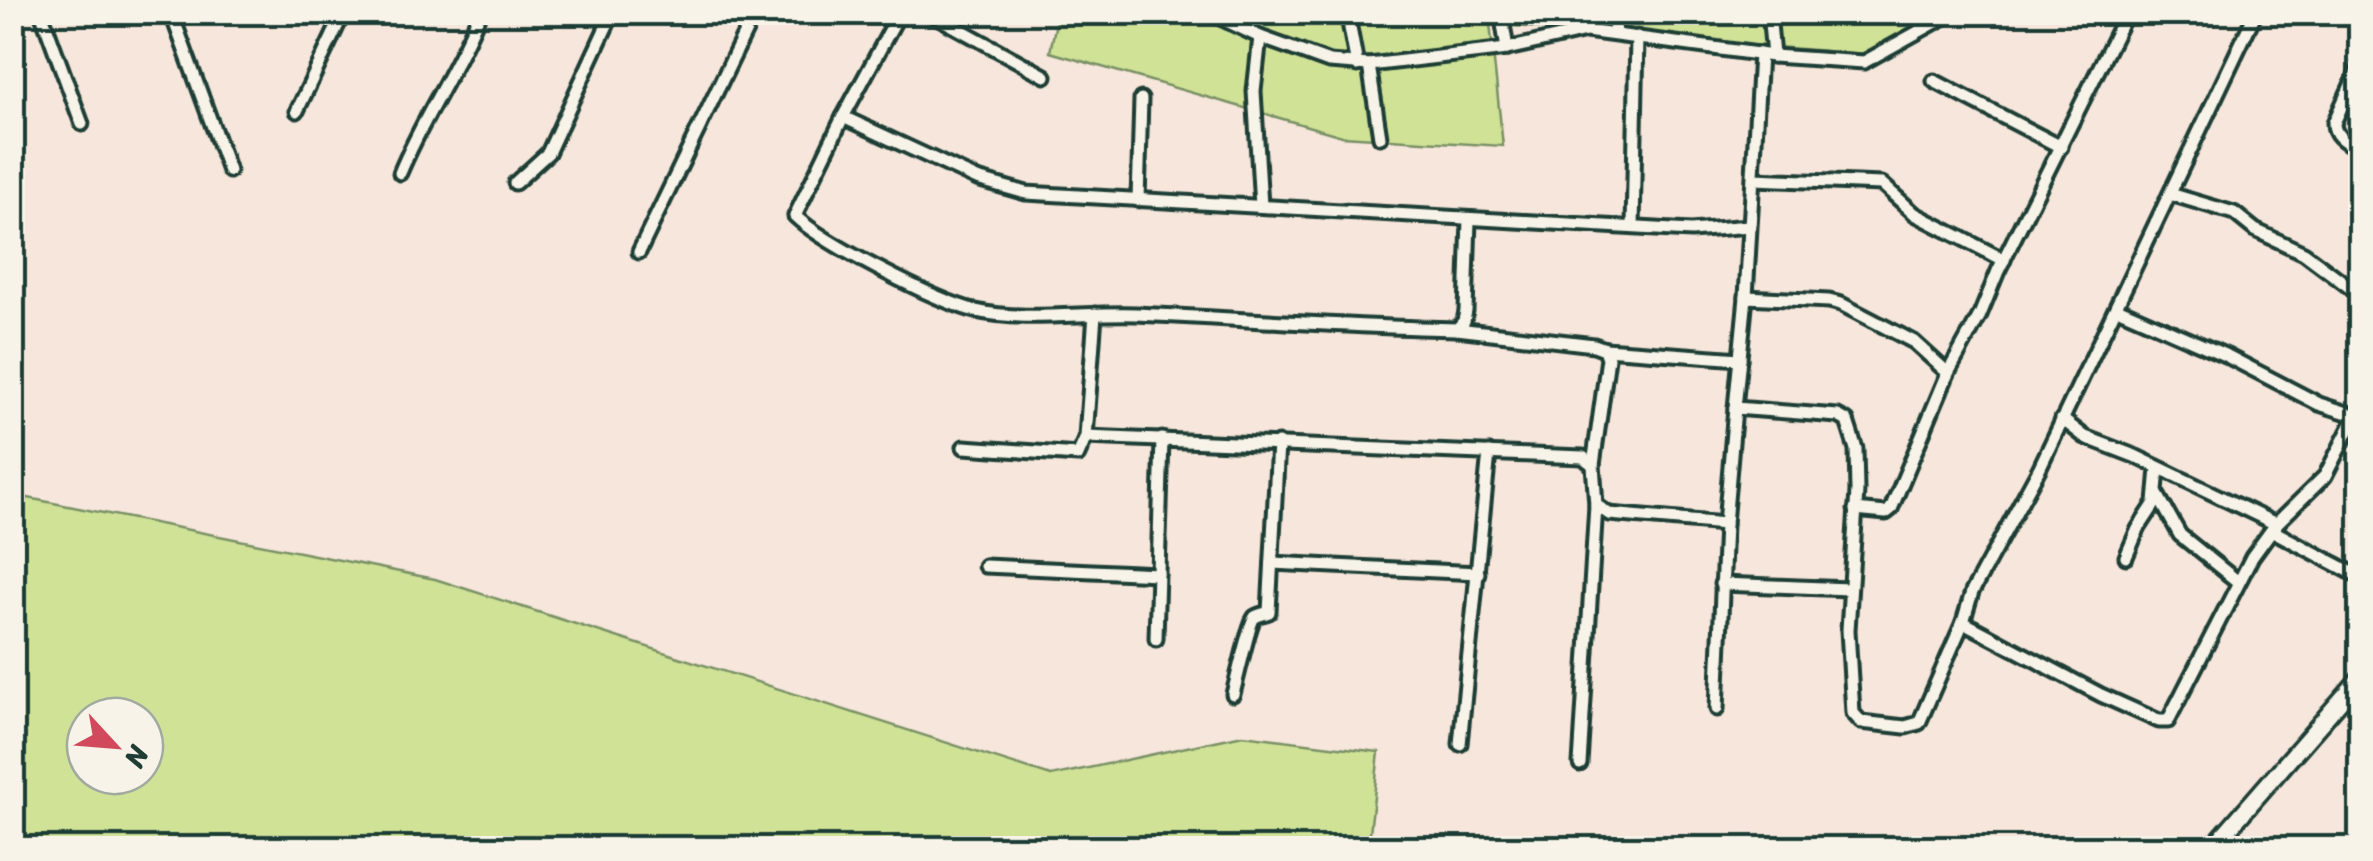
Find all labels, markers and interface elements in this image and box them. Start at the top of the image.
north arrow [65,696,165,796]
text: N [110,736,164,777]

